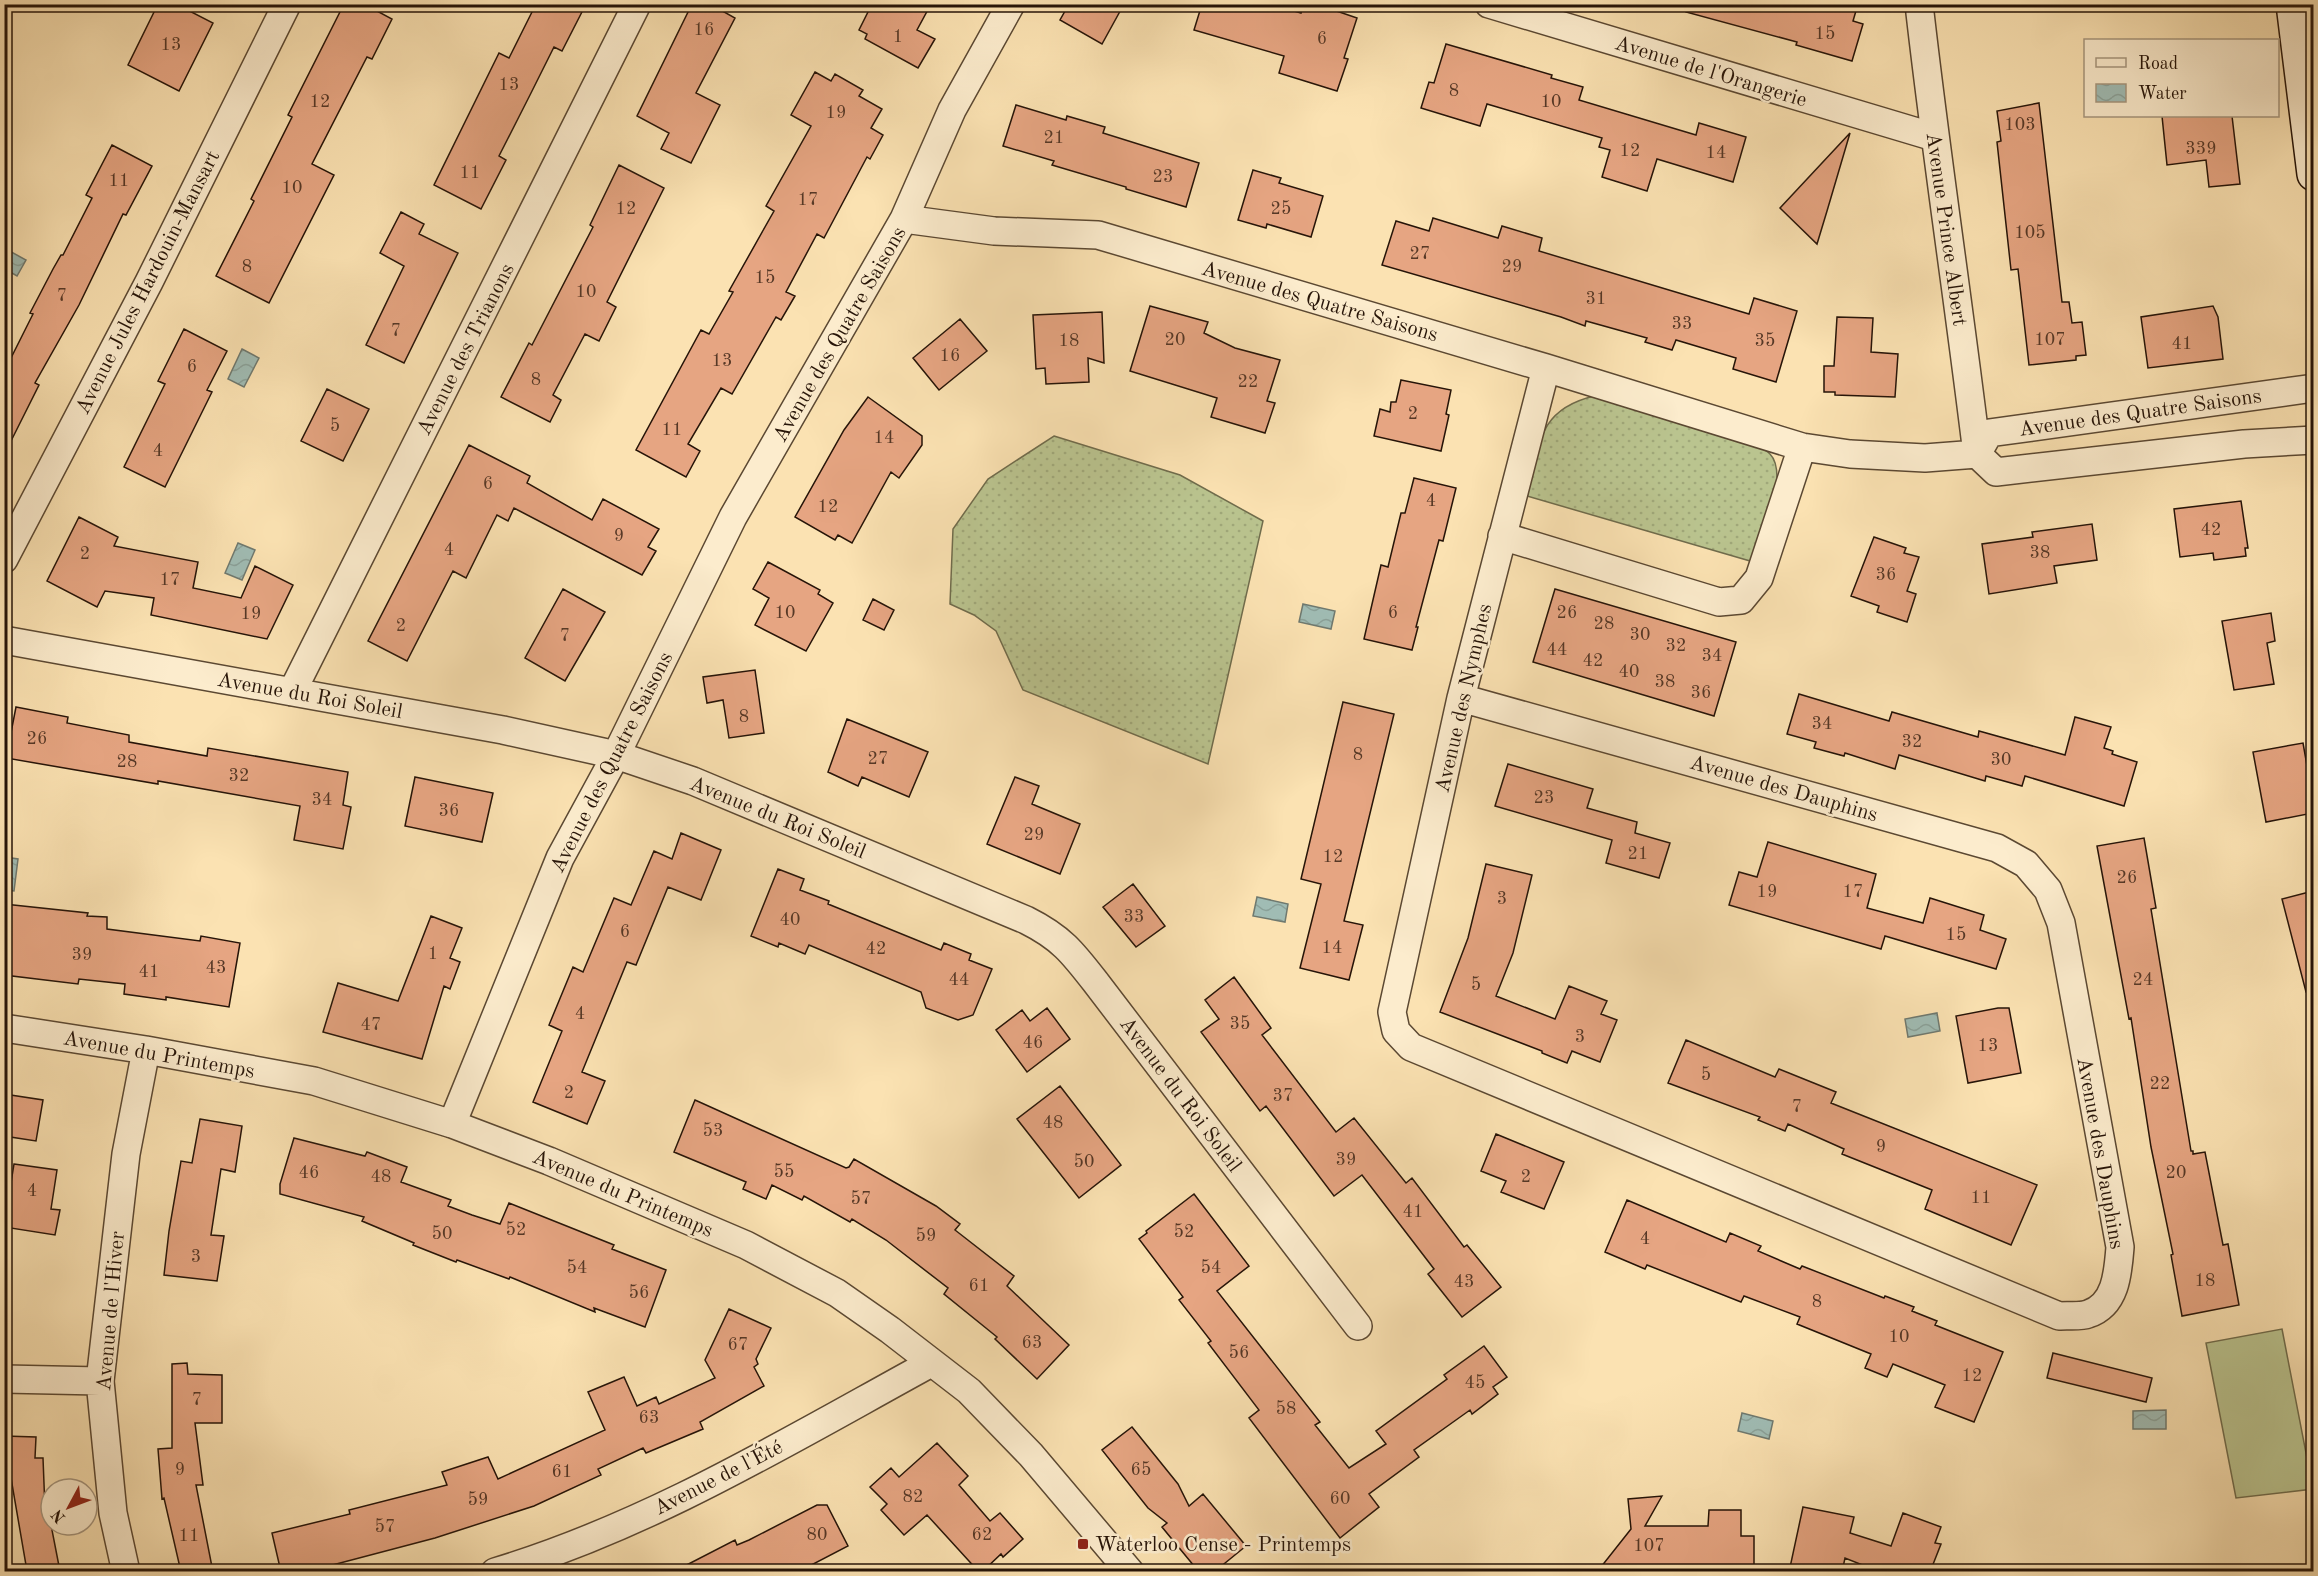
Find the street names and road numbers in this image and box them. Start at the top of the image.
street label: Avenue de l'Orangerie [1612,33,1809,112]
street label: Avenue Prince Albert [1922,131,1970,327]
street label: Avenue Jules Hardouin-Mansart [72,147,224,418]
street label: Avenue des Quatre Saisons [770,223,911,446]
street label: Avenue des Quatre Saisons [1199,259,1440,346]
street label: Avenue des Trianons [414,260,519,439]
street label: Avenue des Quatre Saisons [2017,386,2263,441]
street label: Avenue des Nymphes [1432,602,1496,795]
street label: Avenue des Quatre Saisons [547,649,677,877]
street label: Avenue du Roi Soleil [215,670,404,723]
street label: Avenue des Dauphins [1687,753,1880,826]
street label: Avenue du Roi Soleil [686,773,869,863]
street label: Avenue du Roi Soleil [1115,1014,1245,1176]
street label: Avenue du Printemps [61,1028,256,1083]
street label: Avenue des Dauphins [2072,1056,2127,1251]
street label: Avenue du Printemps [529,1147,716,1242]
street label: Avenue de l'Hiver [94,1230,129,1392]
street label: Avenue de l'Été [649,1433,786,1520]

